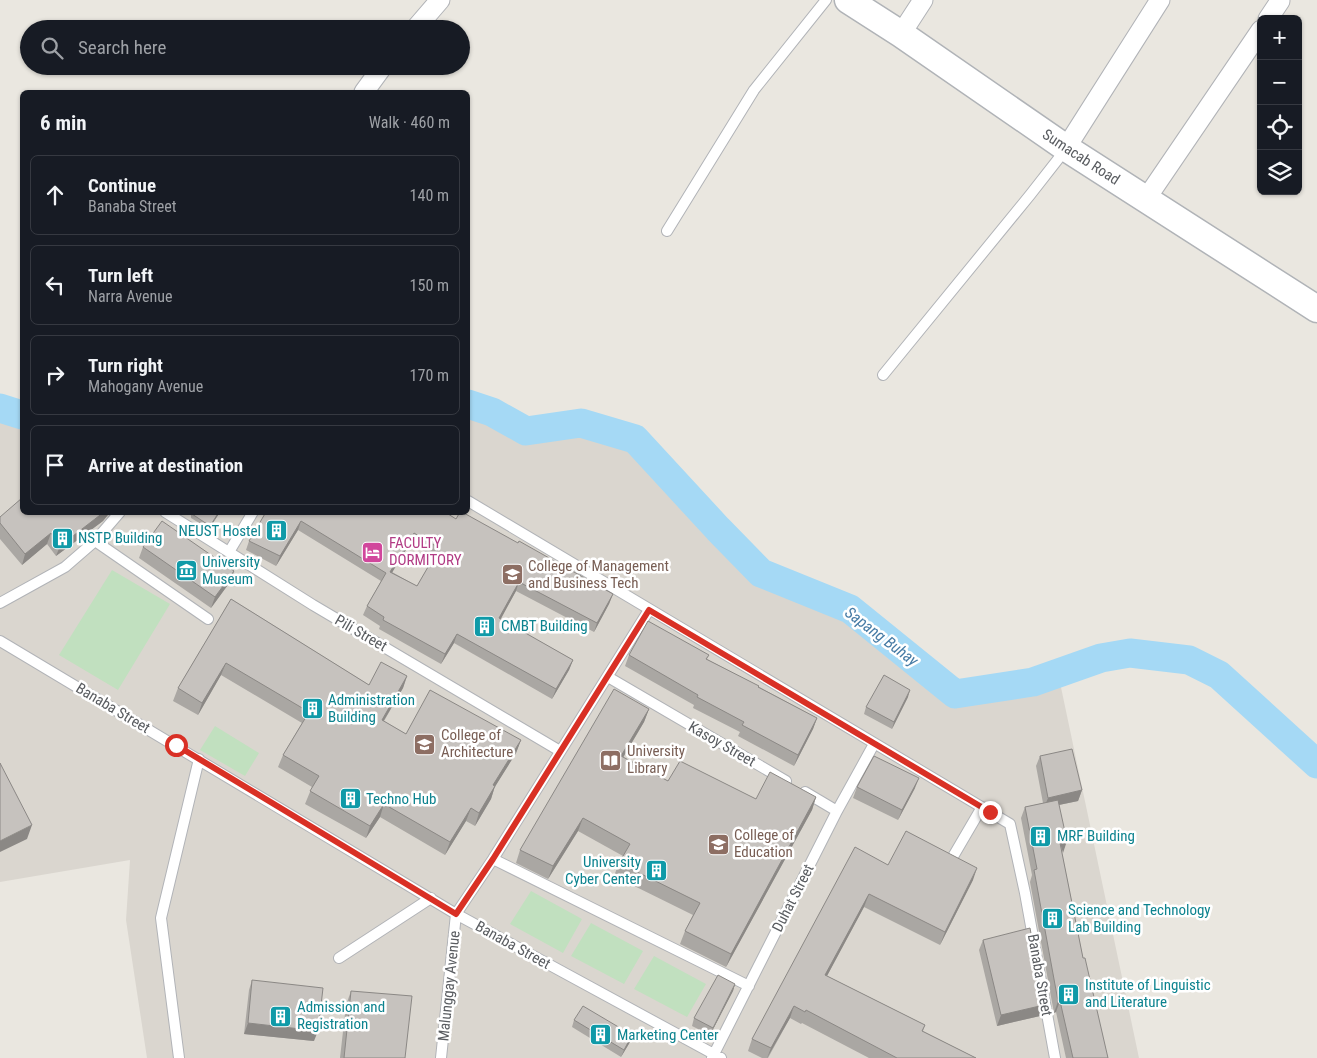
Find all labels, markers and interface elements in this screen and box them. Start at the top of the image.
map controls [1257,15,1302,195]
button: + [1257,15,1302,60]
search box [20,20,470,75]
icon: search [38,34,66,62]
text: Search here [78,36,166,59]
button: − [1257,60,1302,105]
button: locate [1257,105,1302,150]
text: 6 min [40,111,87,135]
text: Walk · 460 m [369,113,450,132]
street label: Sumacab Road [1039,125,1123,189]
button: layers [1257,150,1302,195]
text: Continue [88,174,156,197]
icon: ahead [41,181,69,209]
text: 140 m [410,186,449,205]
text: Banaba Street [88,197,177,216]
text: Turn left [88,264,153,287]
icon: left [41,271,69,299]
text: 150 m [410,276,449,295]
text: Narra Avenue [88,287,172,306]
text: Turn right [88,354,163,377]
icon: right [41,361,69,389]
text: 170 m [410,366,449,385]
text: Mahogany Avenue [88,377,203,396]
icon: arrive [41,451,69,479]
text: Arrive at destination [88,454,243,477]
building icon: NEUST Hostel [265,519,289,543]
place label: NEUST Hostel [179,522,261,540]
building icon: NSTP Building [50,526,74,550]
place label: NSTP Building [78,529,163,547]
place label: FACULTY DORMITORY [389,534,462,569]
hotel icon: FACULTY DORMITORY [361,540,385,564]
place label: University Museum [202,553,260,588]
place label: College of Management and Business Tech [528,557,669,592]
museum icon: University Museum [174,559,198,583]
school or university icon: College of Management and Business Tech [500,563,524,587]
water label: Sapang Buhay [841,603,922,670]
street label: Pili Street [332,611,390,655]
building icon: CMBT Building [473,614,497,638]
place label: CMBT Building [501,617,588,635]
street label: Banaba Street [73,679,153,737]
place label: Administration Building [328,691,415,726]
building icon: Administration Building [300,697,324,721]
street label: Kasoy Street [685,718,759,770]
place label: College of Architecture [441,726,513,761]
school or university icon: College of Architecture [413,732,437,756]
route start [165,734,188,757]
place label: University Library [627,742,685,777]
library icon: University Library [599,748,623,772]
building icon: Techno Hub [338,787,362,811]
place label: Techno Hub [366,790,436,808]
route end [979,801,1002,824]
building icon: MRF Building [1029,824,1053,848]
place label: College of Education [734,826,794,861]
place label: MRF Building [1057,827,1135,845]
school or university icon: College of Education [706,832,730,856]
place label: University Cyber Center [565,853,641,888]
building icon: University Cyber Center [645,859,669,883]
street label: Duhat Street [768,861,818,935]
place label: Science and Technology Lab Building [1068,901,1211,936]
building icon: Science and Technology Lab Building [1040,907,1064,931]
street label: Banaba Street [472,917,554,973]
street label: Malunggay Avenue [434,930,464,1042]
street label: Banaba Street [1024,933,1056,1017]
place label: Institute of Linguistic and Literature [1085,976,1211,1011]
building icon: Institute of Linguistic and Literature [1057,982,1081,1006]
place label: Admission and Registration [297,998,385,1033]
building icon: Admission and Registration [269,1004,293,1028]
building icon: Marketing Center [589,1023,613,1047]
place label: Marketing Center [617,1026,719,1044]

